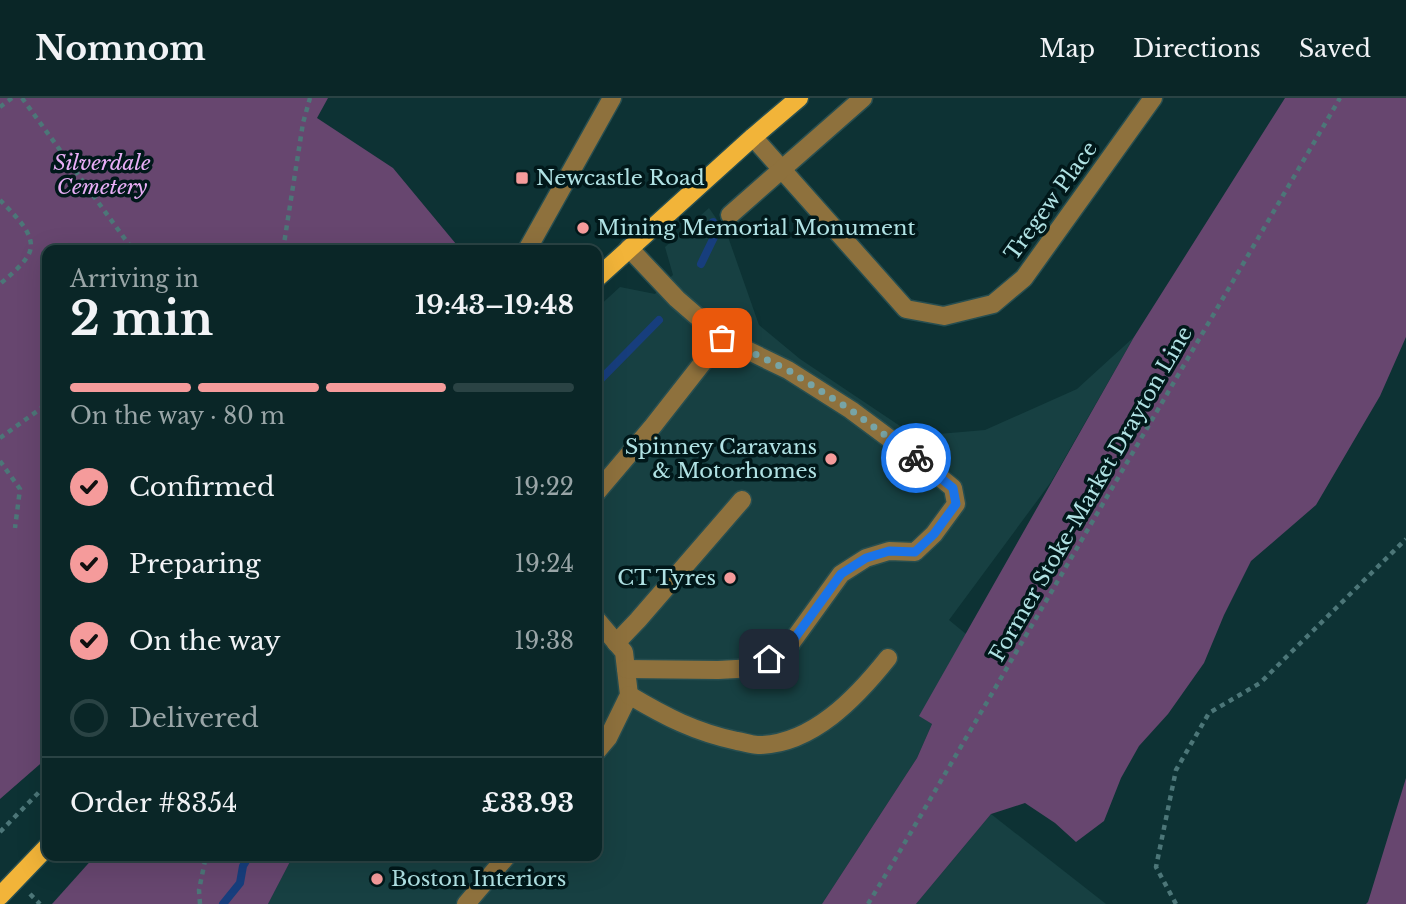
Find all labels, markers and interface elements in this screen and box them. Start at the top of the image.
text: Nomnom [35,28,206,69]
text: Map [1039,34,1095,63]
text: Directions [1133,34,1261,63]
text: Saved [1299,34,1371,63]
street label: Tregew Place [999,136,1103,266]
park label: Silverdale Cemetery [53,150,151,200]
place label: Newcastle Road [536,165,705,191]
marker: Newcastle Road [514,170,530,186]
place label: Mining Memorial Monument [597,215,915,241]
marker: Mining Memorial Monument [575,220,591,236]
text: Arriving in [70,265,199,293]
text: 19:43–19:48 [415,289,574,321]
text: 2 min [70,290,213,347]
pin [692,308,752,368]
icon: bag [703,319,741,357]
street label: Former Stoke-Market Drayton Line [984,322,1198,666]
text: On the way · 80 m [70,402,285,430]
courier [881,423,951,493]
place label: Spinney Caravans & Motorhomes [625,434,817,484]
icon: bike [897,439,935,477]
marker: Spinney Caravans & Motorhomes [823,451,839,467]
icon: check [70,468,108,506]
text: Confirmed [129,471,274,503]
text: 19:22 [514,473,574,501]
icon: check [70,545,108,583]
text: Preparing [129,548,261,580]
text: 19:24 [515,550,574,578]
place label: CT Tyres [617,565,716,591]
marker: CT Tyres [722,570,738,586]
icon: check [70,622,108,660]
text: On the way [129,625,281,657]
text: 19:38 [514,627,574,655]
pin [739,629,799,689]
icon: home [750,640,788,678]
text: Delivered [129,702,259,734]
text: Order #8354 [70,787,237,819]
text: £33.93 [482,787,574,819]
place label: Boston Interiors [391,866,566,892]
marker: Boston Interiors [369,871,385,887]

